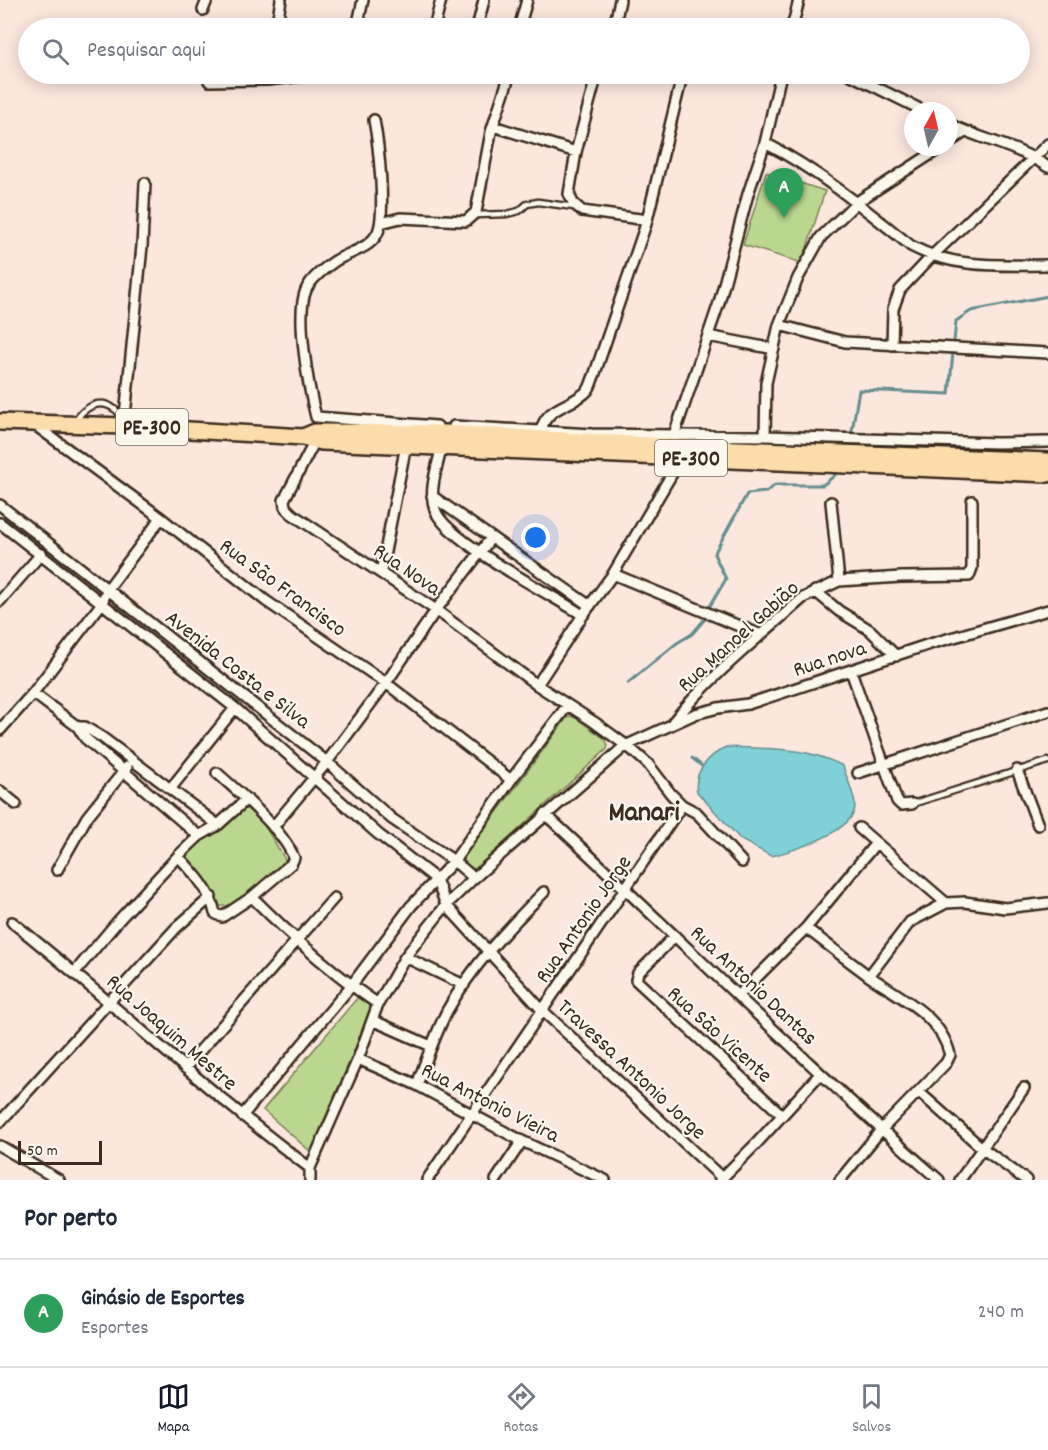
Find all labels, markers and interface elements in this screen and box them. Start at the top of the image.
search box [18,18,1030,84]
icon: search [39,35,72,68]
text: Pesquisar aqui [87,36,206,67]
north arrow [904,102,958,156]
pin: A [764,168,804,218]
road number: PE-300 [116,409,188,445]
road number: PE-300 [655,440,727,476]
your location [521,523,550,552]
street label: Rua São Francisco [212,532,352,646]
street label: Rua Nova [366,537,447,605]
street label: Rua Manoel Gabião [672,574,807,701]
street label: Avenida Costa e Silva [157,604,317,738]
street label: Rua nova [790,634,871,687]
district label: Manari [608,795,680,835]
street label: Rua Antonio Jorge [529,850,641,990]
street label: Rua Antonio Dantas [682,919,823,1054]
street label: Rua Joaquim Mestre [98,968,243,1099]
street label: Rua São Vicente [659,980,778,1091]
street label: Travessa Antonio Jorge [549,993,712,1148]
street label: Rua Antonio Vieira [415,1056,565,1153]
scale bar [18,1138,102,1166]
text: 50 m [27,1140,58,1163]
text: Por perto [24,1201,117,1238]
text: Ginásio de Esportes [81,1284,245,1315]
text: A [38,1299,49,1327]
text: 240 m [978,1299,1024,1327]
text: Esportes [81,1315,149,1343]
tab: Mapa [157,1380,190,1439]
tab: Rotas [504,1380,539,1439]
tab: Salvos [852,1380,891,1439]

